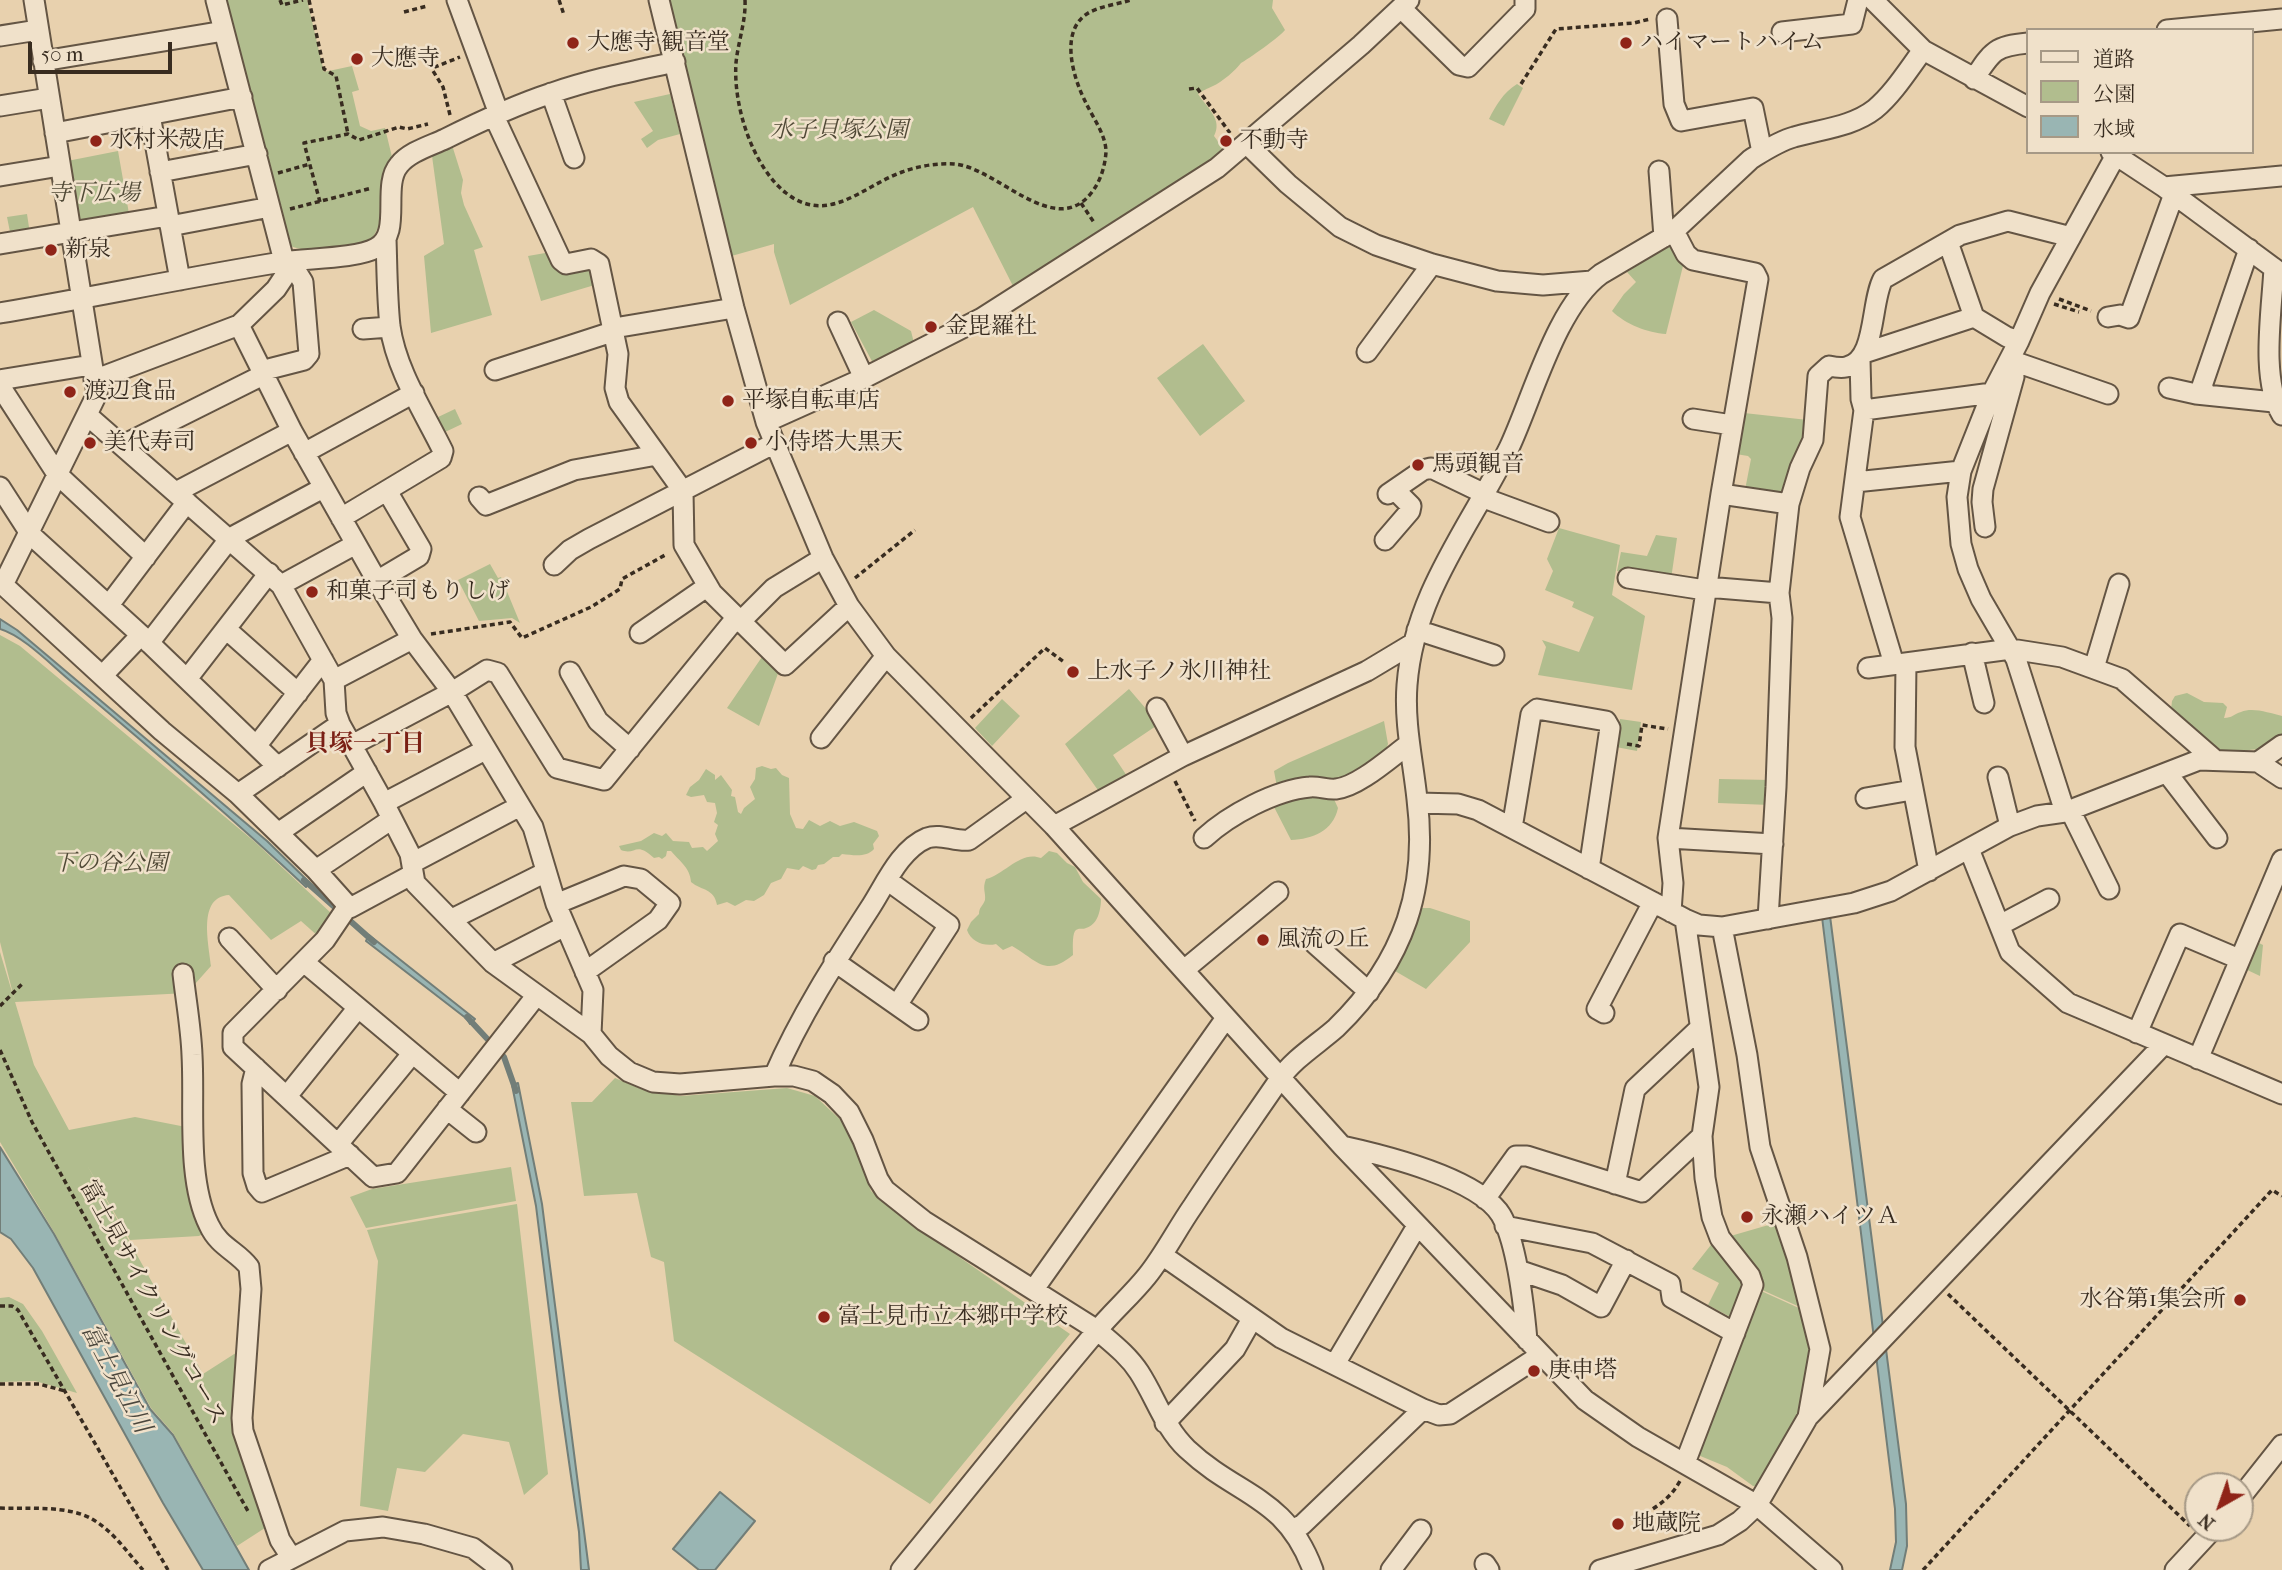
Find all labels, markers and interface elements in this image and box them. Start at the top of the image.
scale bar [32,28,175,72]
legend [2026,28,2254,154]
place label: 大應寺 観音堂 [587,29,730,57]
place label: ハイマートハイム [1640,29,1824,57]
marker: 大應寺 観音堂 [565,35,581,51]
marker: ハイマートハイム [1618,35,1634,51]
text: 50 m [41,42,84,66]
place label: 大應寺 [371,45,440,73]
text: 道路 [2093,47,2135,71]
marker: 大應寺 [349,51,365,67]
text: 公園 [2093,82,2135,106]
park label: 水子貝塚公園 [770,117,908,145]
text: 水域 [2093,117,2135,141]
place label: 水村米殻店 [110,127,225,155]
place label: 不動寺 [1240,127,1309,155]
marker: 水村米殻店 [88,133,104,149]
marker: 不動寺 [1218,133,1234,149]
park label: 寺下広場 [48,180,140,208]
place label: 新泉 [65,236,111,264]
marker: 新泉 [43,242,59,258]
place label: 金毘羅社 [945,313,1037,341]
marker: 金毘羅社 [923,319,939,335]
place label: 渡辺食品 [84,378,176,406]
marker: 渡辺食品 [62,384,78,400]
place label: 平塚自転車店 [742,387,880,415]
marker: 平塚自転車店 [720,393,736,409]
place label: 美代寿司 [104,429,196,457]
place label: 小侍塔大黒天 [765,429,903,457]
marker: 美代寿司 [82,435,98,451]
marker: 小侍塔大黒天 [743,435,759,451]
place label: 馬頭観音 [1432,451,1524,479]
marker: 馬頭観音 [1410,457,1426,473]
place label: 和菓子司もりしげ [326,578,510,606]
marker: 和菓子司もりしげ [304,584,320,600]
place label: 上水子ノ氷川神社 [1087,658,1271,686]
marker: 上水子ノ氷川神社 [1065,664,1081,680]
district label: 貝塚一丁目 [305,731,425,759]
park label: 下の谷公園 [53,850,167,878]
place label: 風流の丘 [1277,926,1369,954]
marker: 風流の丘 [1255,932,1271,948]
street label: 富士見サイクリングコース [73,1176,231,1430]
place label: 永瀬ハイツＡ [1761,1203,1899,1231]
marker: 永瀬ハイツＡ [1739,1209,1755,1225]
place label: 水谷第1集会所 [2080,1286,2226,1314]
marker: 水谷第1集会所 [2232,1292,2248,1308]
place label: 富士見市立本郷中学校 [838,1303,1068,1331]
marker: 富士見市立本郷中学校 [816,1309,832,1325]
water label: 富士見江川 [74,1319,156,1439]
place label: 庚申塔 [1548,1357,1617,1385]
marker: 庚申塔 [1526,1363,1542,1379]
north arrow [2184,1472,2254,1542]
text: N [2194,1508,2219,1535]
place label: 地蔵院 [1632,1510,1701,1538]
marker: 地蔵院 [1610,1516,1626,1532]

